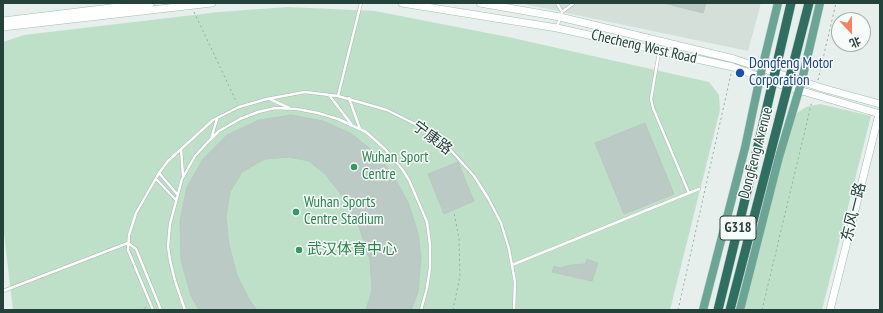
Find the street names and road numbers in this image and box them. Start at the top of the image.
street label: Checheng West Road [590,26,698,68]
street label: DongFeng Avenue [735,105,777,201]
street label: 宁康路 [409,117,455,159]
street label: 东风一路 [838,181,870,243]
road number: G318 [720,216,756,240]

